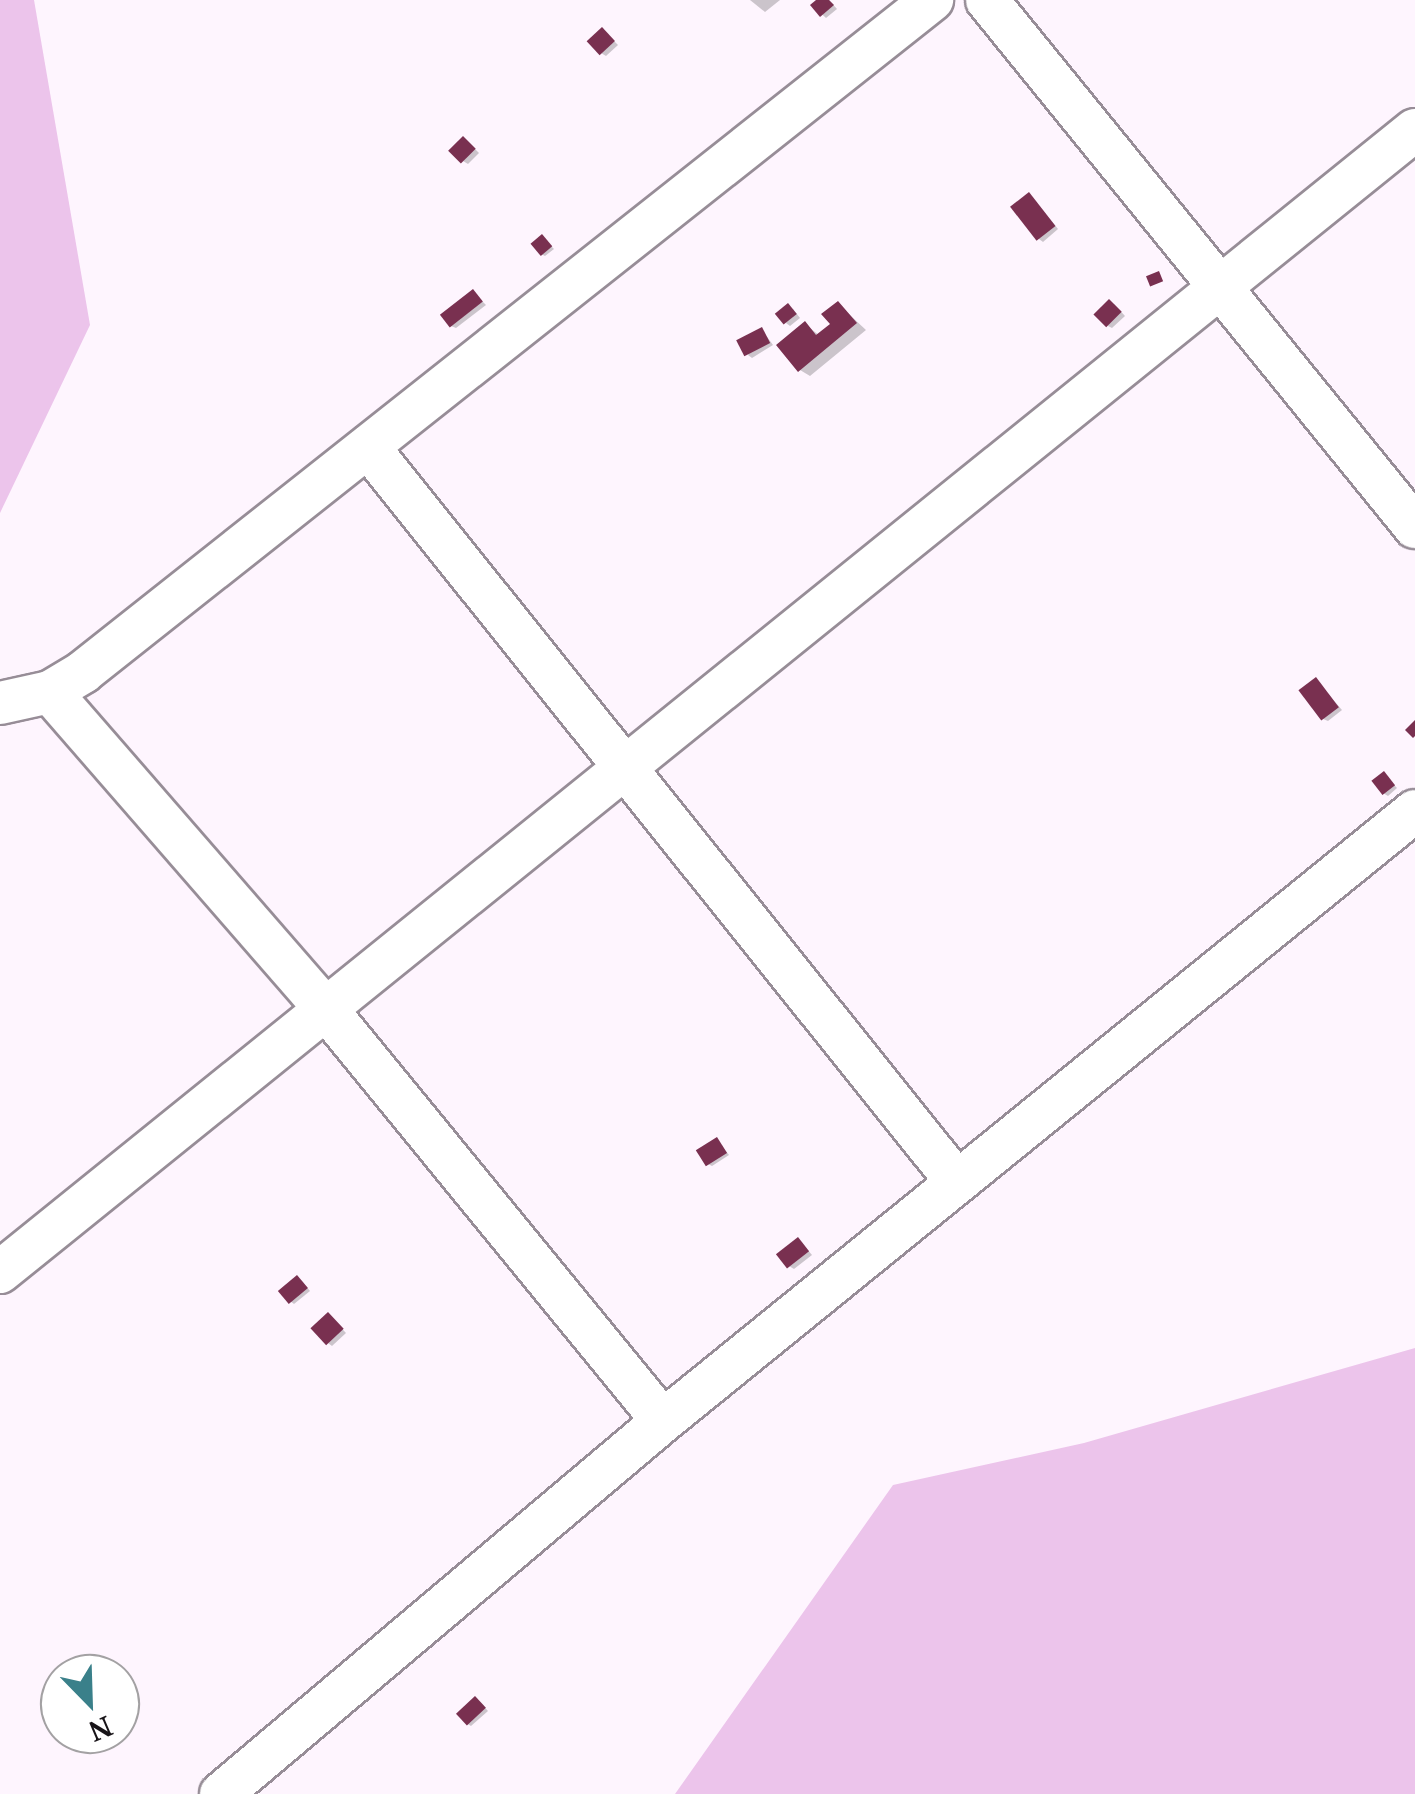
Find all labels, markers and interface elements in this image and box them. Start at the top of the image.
north arrow [40,1654,140,1754]
text: N [83,1708,119,1752]

